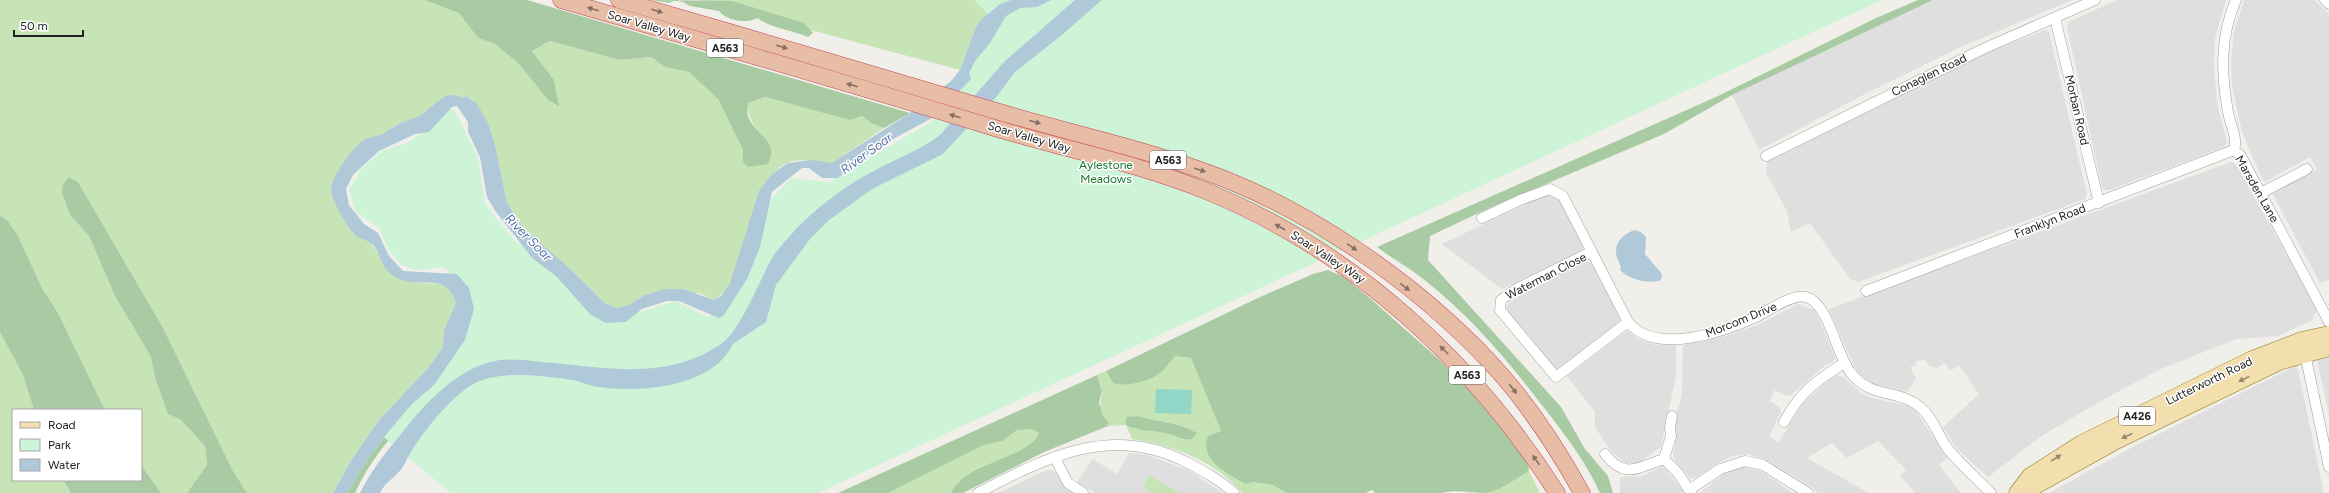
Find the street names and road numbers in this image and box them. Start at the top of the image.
street label: Soar Valley Way [606,7,693,45]
road number: A563 [707,39,743,57]
street label: Conaglen Road [1889,51,1969,99]
street label: Morban Road [2062,74,2092,146]
street label: Soar Valley Way [986,118,1073,156]
road number: A563 [1150,151,1186,169]
street label: Marsden Lane [2232,153,2282,225]
street label: Franklyn Road [2012,201,2088,241]
street label: Soar Valley Way [1288,228,1368,287]
street label: Waterman Close [1503,249,1589,302]
street label: Morcom Drive [1703,299,1779,341]
street label: Lutterworth Road [2163,354,2255,408]
road number: A563 [1449,366,1485,384]
road number: A426 [2119,407,2155,425]

